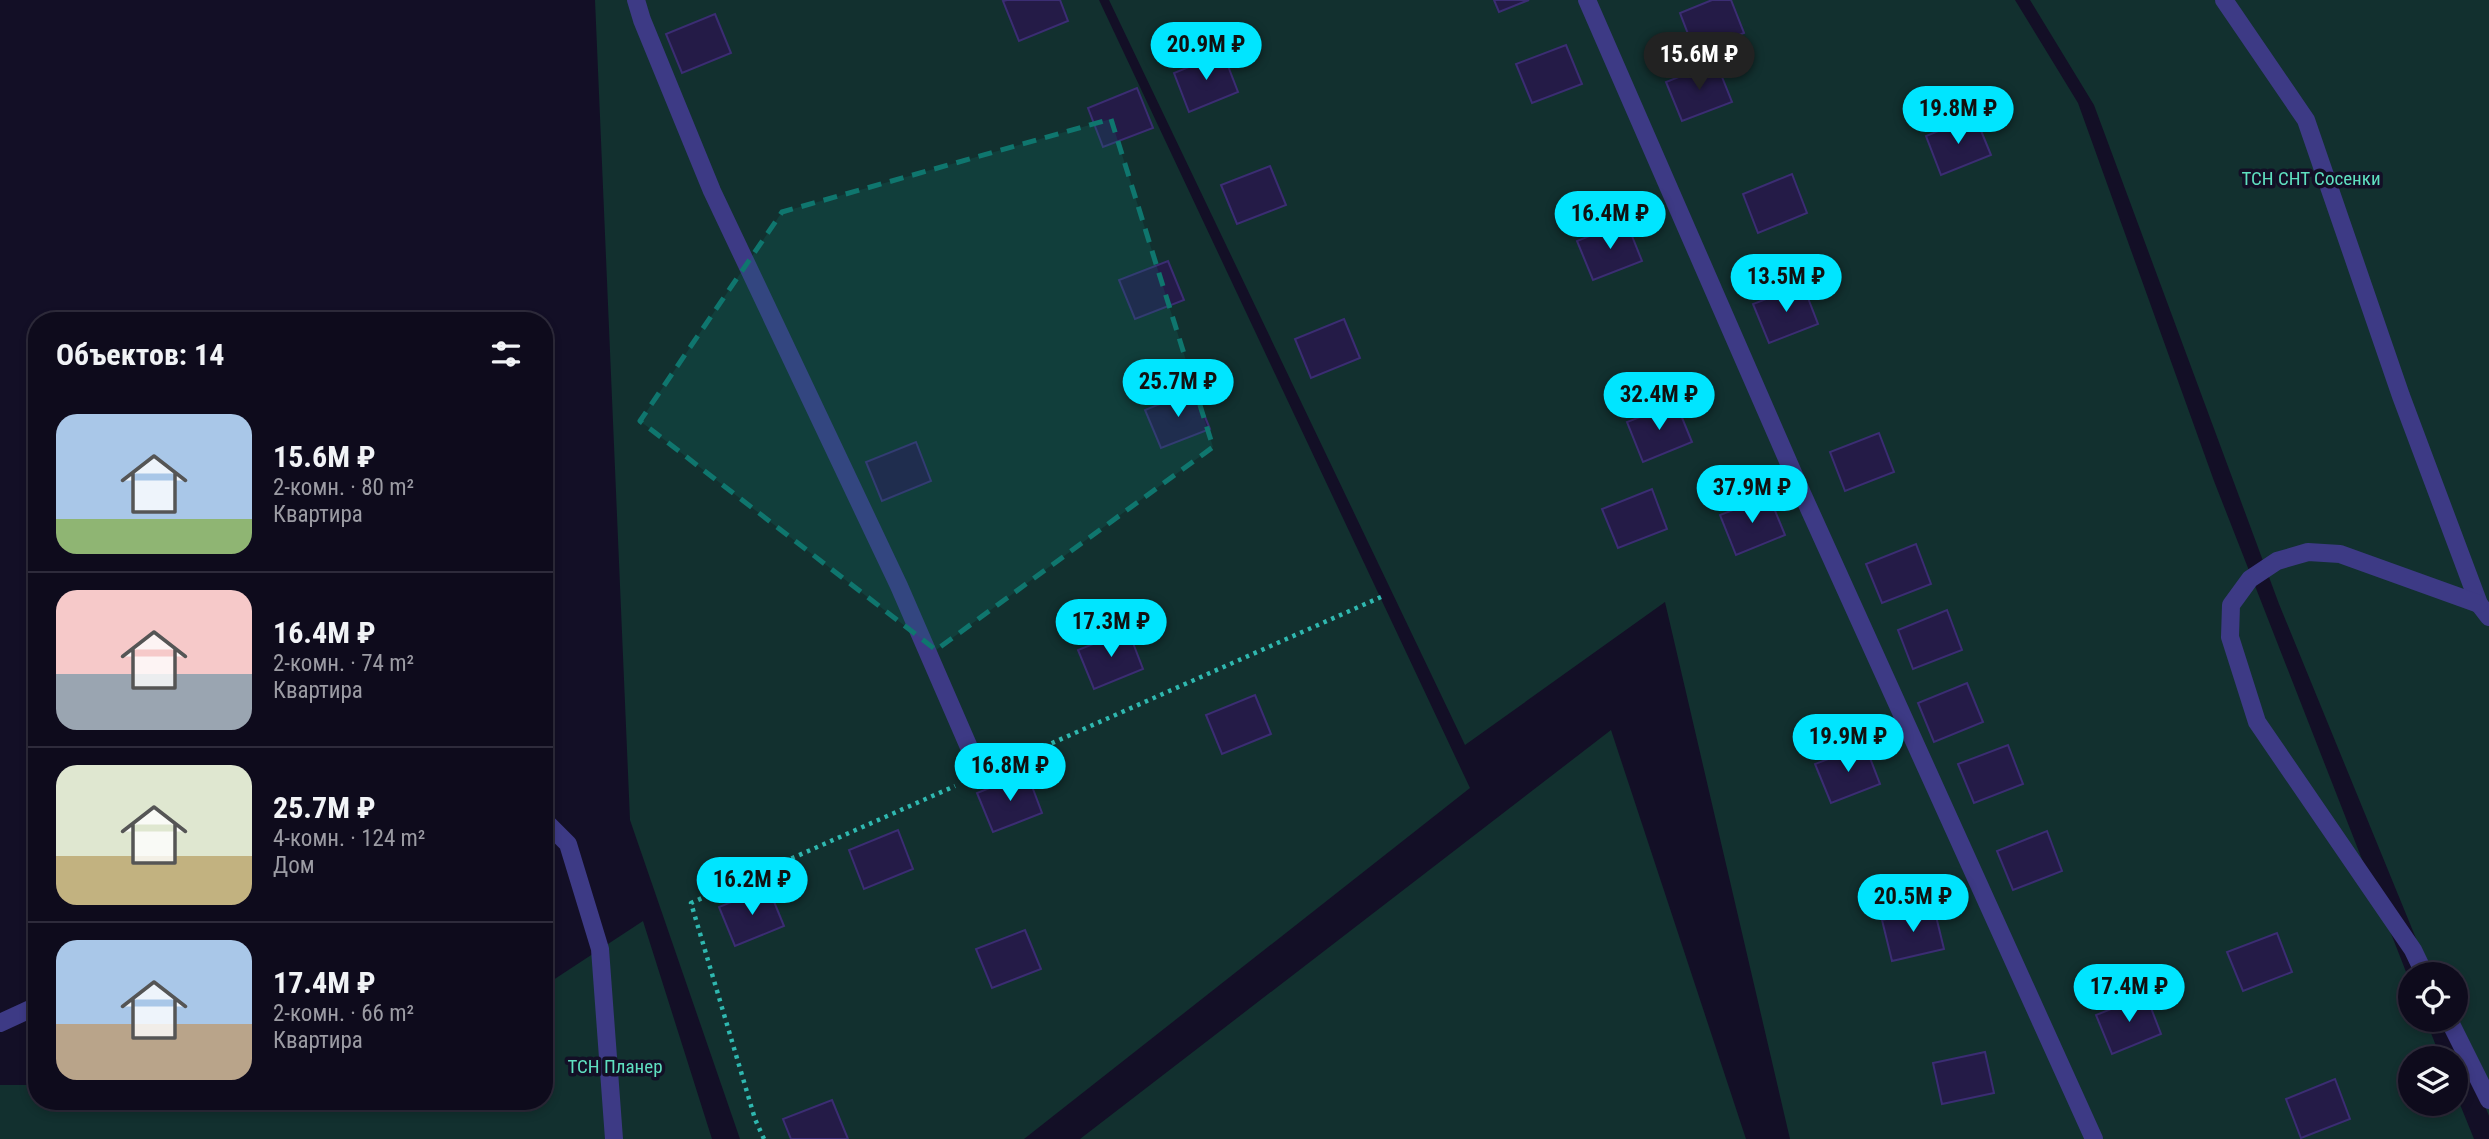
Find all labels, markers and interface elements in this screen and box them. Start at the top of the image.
pin: 20.9M ₽ [1141,22,1271,82]
text: 20.9M ₽ [1167,31,1245,58]
pin: 15.6M ₽ [1634,32,1764,92]
text: 15.6M ₽ [1660,41,1738,68]
pin: 19.8M ₽ [1893,86,2023,146]
text: 19.8M ₽ [1919,95,1997,122]
park label: ТСН СНТ Сосенки [2241,167,2381,190]
pin: 16.4M ₽ [1545,191,1675,251]
text: 16.4M ₽ [1571,200,1649,227]
pin: 13.5M ₽ [1721,254,1851,314]
text: 13.5M ₽ [1747,263,1825,290]
icon: filters [487,335,525,373]
text: Объектов: 14 [56,337,224,372]
pin: 25.7M ₽ [1113,360,1243,419]
text: 25.7M ₽ [1139,368,1217,395]
pin: 32.4M ₽ [1594,372,1724,432]
text: 32.4M ₽ [1620,381,1698,408]
text: 15.6M ₽ [273,439,376,474]
icon: home [112,442,196,526]
pin: 37.9M ₽ [1687,466,1817,525]
text: 2-комн. · 80 m² [273,474,414,501]
text: 37.9M ₽ [1713,474,1791,501]
text: Квартира [273,501,363,528]
pin: 17.3M ₽ [1046,600,1176,659]
text: 17.3M ₽ [1072,608,1150,635]
text: 16.4M ₽ [273,615,376,650]
icon: home [112,618,196,702]
text: 2-комн. · 74 m² [273,650,414,677]
text: Квартира [273,677,363,704]
pin: 19.9M ₽ [1783,714,1913,774]
text: 19.9M ₽ [1809,723,1887,750]
pin: 16.8M ₽ [945,744,1075,803]
text: 16.8M ₽ [971,752,1049,779]
text: 25.7M ₽ [273,790,376,825]
icon: home [112,793,196,877]
text: 4-комн. · 124 m² [273,825,425,852]
text: Дом [273,852,315,879]
pin: 16.2M ₽ [687,858,817,917]
text: 16.2M ₽ [713,866,791,893]
pin: 20.5M ₽ [1848,874,1978,934]
text: 20.5M ₽ [1874,883,1952,910]
map controls [2398,962,2468,1116]
button: locate [2398,962,2468,1032]
pin: 17.4M ₽ [2064,964,2194,1024]
text: 17.4M ₽ [273,965,376,1000]
icon: home [112,968,196,1052]
text: 17.4M ₽ [2090,973,2168,1000]
text: 2-комн. · 66 m² [273,1000,414,1027]
text: Квартира [273,1027,363,1054]
button: layers [2398,1046,2468,1116]
park label: ТСН Планер [567,1055,663,1078]

